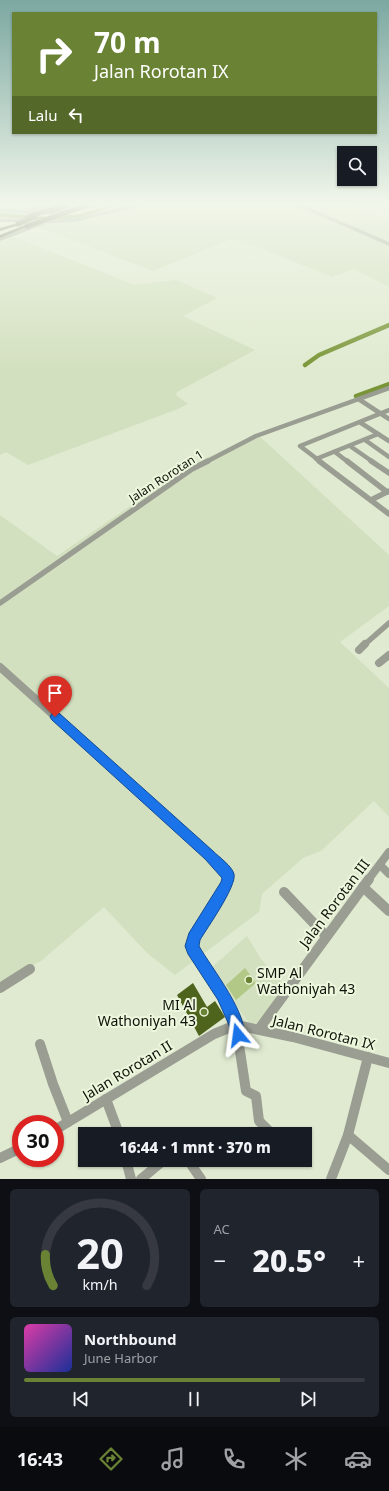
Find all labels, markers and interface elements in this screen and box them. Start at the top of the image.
text: 70 m [94,23,161,61]
icon: right [28,28,80,80]
text: Jalan Rorotan IX [94,59,229,83]
icon: left [65,104,87,126]
text: Lalu [28,105,57,125]
map controls [337,146,377,186]
button: search [337,146,377,186]
street label: Jalan Rorotan 1 [125,446,207,507]
pin [38,676,72,717]
icon: arrive [44,682,66,704]
street label: Jalan Rorotan III [293,855,374,953]
place label: SMP Al Wathoniyah 43 [257,963,355,998]
marker: SMP Al Wathoniyah 43 [244,975,254,985]
place label: MI Al Wathoniyah 43 [98,995,196,1030]
marker: MI Al Wathoniyah 43 [199,1007,209,1017]
street label: Jalan Rorotan IX [269,1010,378,1054]
position arrow [217,1014,259,1056]
street label: Jalan Rorotan II [77,1036,176,1105]
speed limit sign: 30 [12,1115,64,1167]
text: 16:44 · 1 mnt · 370 m [119,1137,271,1157]
text: AC [214,1220,230,1238]
text: 20 [76,1225,124,1281]
text: 20.5° [253,1240,326,1281]
text: − [214,1245,226,1275]
text: + [352,1245,365,1275]
text: km/h [82,1275,117,1294]
text: Northbound [84,1329,176,1349]
text: June Harbor [84,1349,158,1367]
icon: previous [70,1388,92,1410]
icon: pause [183,1388,205,1410]
icon: next [297,1388,319,1410]
icon: directions [97,1445,125,1473]
icon: music [159,1445,187,1473]
icon: phone [220,1445,248,1473]
icon: climate [282,1445,310,1473]
icon: car [344,1445,372,1473]
text: 16:43 [17,1447,63,1471]

